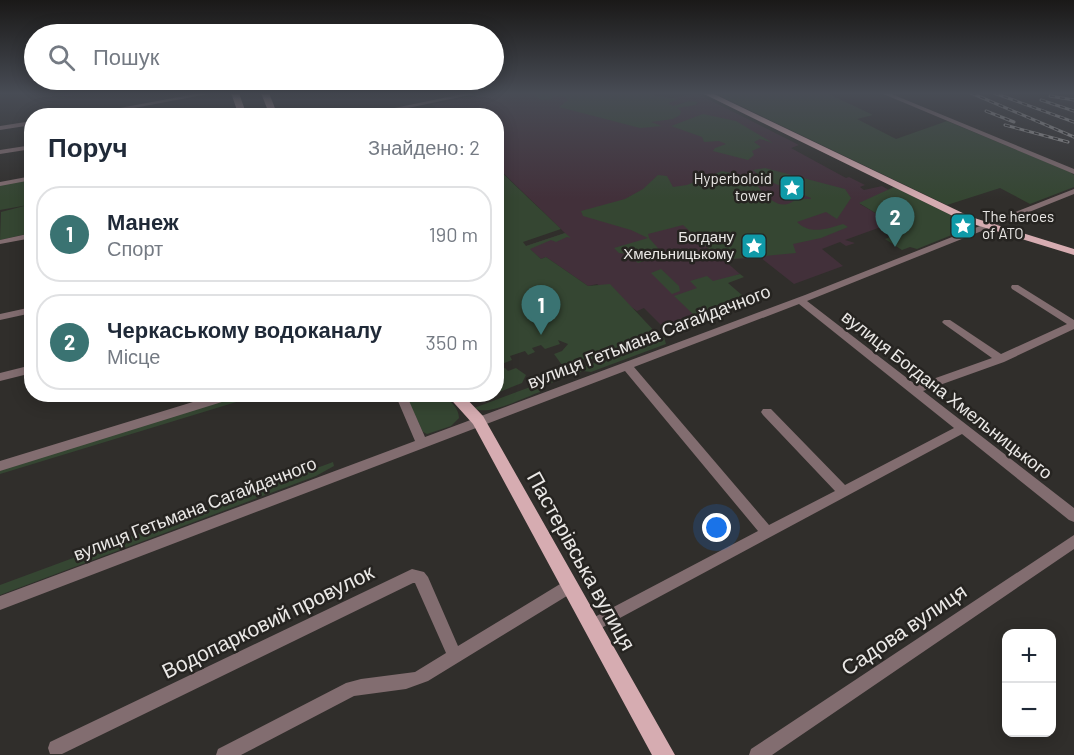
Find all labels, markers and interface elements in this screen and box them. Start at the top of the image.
search box [24,24,504,90]
icon: search [45,41,78,74]
text: Пошук [93,43,159,69]
text: Поруч [48,131,128,162]
text: Знайдено: 2 [368,135,480,159]
place label: Hyperboloid tower [694,169,773,204]
place icon: Hyperboloid tower [777,173,807,203]
pin: 2 [876,198,914,247]
place label: The heroes of ATO [982,207,1054,242]
text: Манеж [107,208,179,234]
place icon: The heroes of ATO [948,211,978,241]
text: 1 [66,222,73,246]
text: 190 m [429,222,478,246]
place label: Богдану Хмельницькому [623,227,734,262]
place icon: Богдану Хмельницькому [739,231,769,261]
text: Спорт [107,236,163,260]
street label: вулиця Гетьмана Сагайдачного [524,279,773,393]
pin: 1 [522,286,560,335]
street label: вулиця Богдана Хмельницького [838,305,1057,483]
text: Черкаському водоканалу [107,316,382,342]
text: 2 [64,330,75,354]
text: 350 m [426,330,478,354]
text: Місце [107,344,160,368]
street label: вулиця Гетьмана Сагайдачного [70,451,319,565]
street label: Пастерівська вулиця [523,466,642,654]
your location [702,513,731,542]
street label: Водопарковий провулок [157,558,378,683]
street label: Садова вулиця [836,578,971,680]
map controls [1002,629,1056,737]
button: + [1002,629,1056,683]
button: − [1002,683,1056,737]

